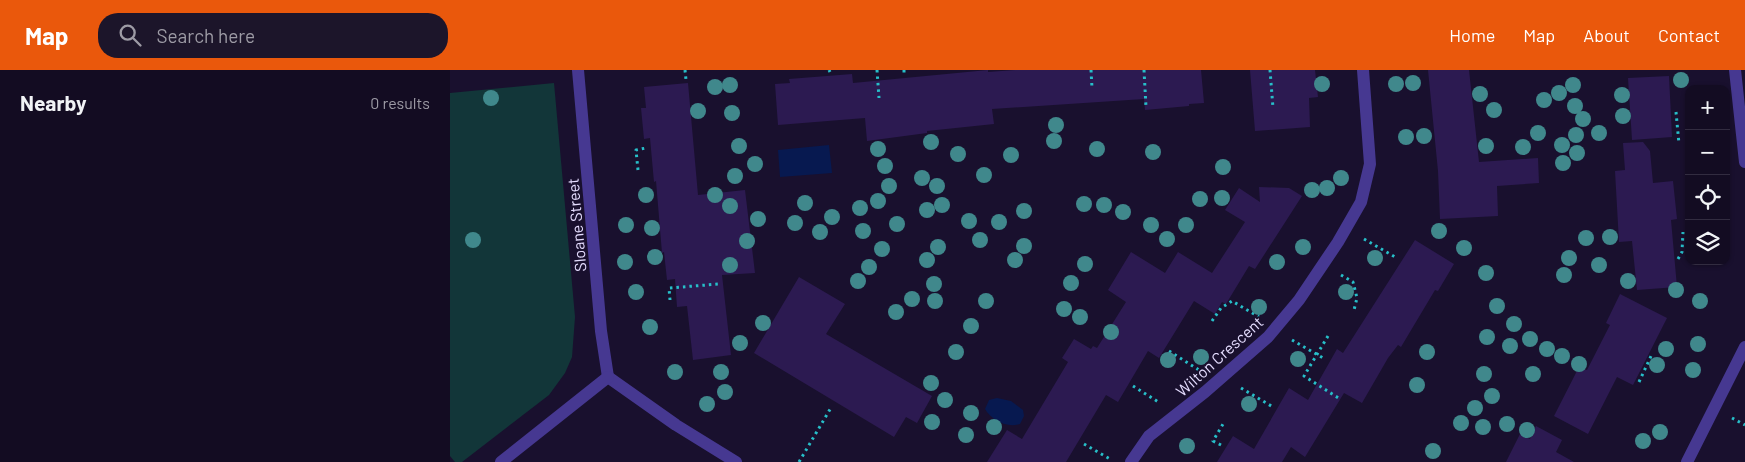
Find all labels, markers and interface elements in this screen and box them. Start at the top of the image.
search box [98,13,448,58]
text: Map [25,21,68,50]
icon: search [116,21,144,49]
text: Search here [156,24,255,47]
text: Home [1449,24,1495,46]
text: Map [1523,24,1555,46]
text: About [1583,24,1630,46]
text: Contact [1658,24,1720,46]
map controls [1685,85,1730,265]
button: + [1685,85,1730,130]
text: Nearby [20,90,86,115]
text: 0 results [370,93,430,112]
button: − [1685,130,1730,175]
button: locate [1685,175,1730,220]
street label: Sloane Street [562,177,590,273]
button: layers [1685,220,1730,265]
street label: Wilton Crescent [1171,312,1267,400]

